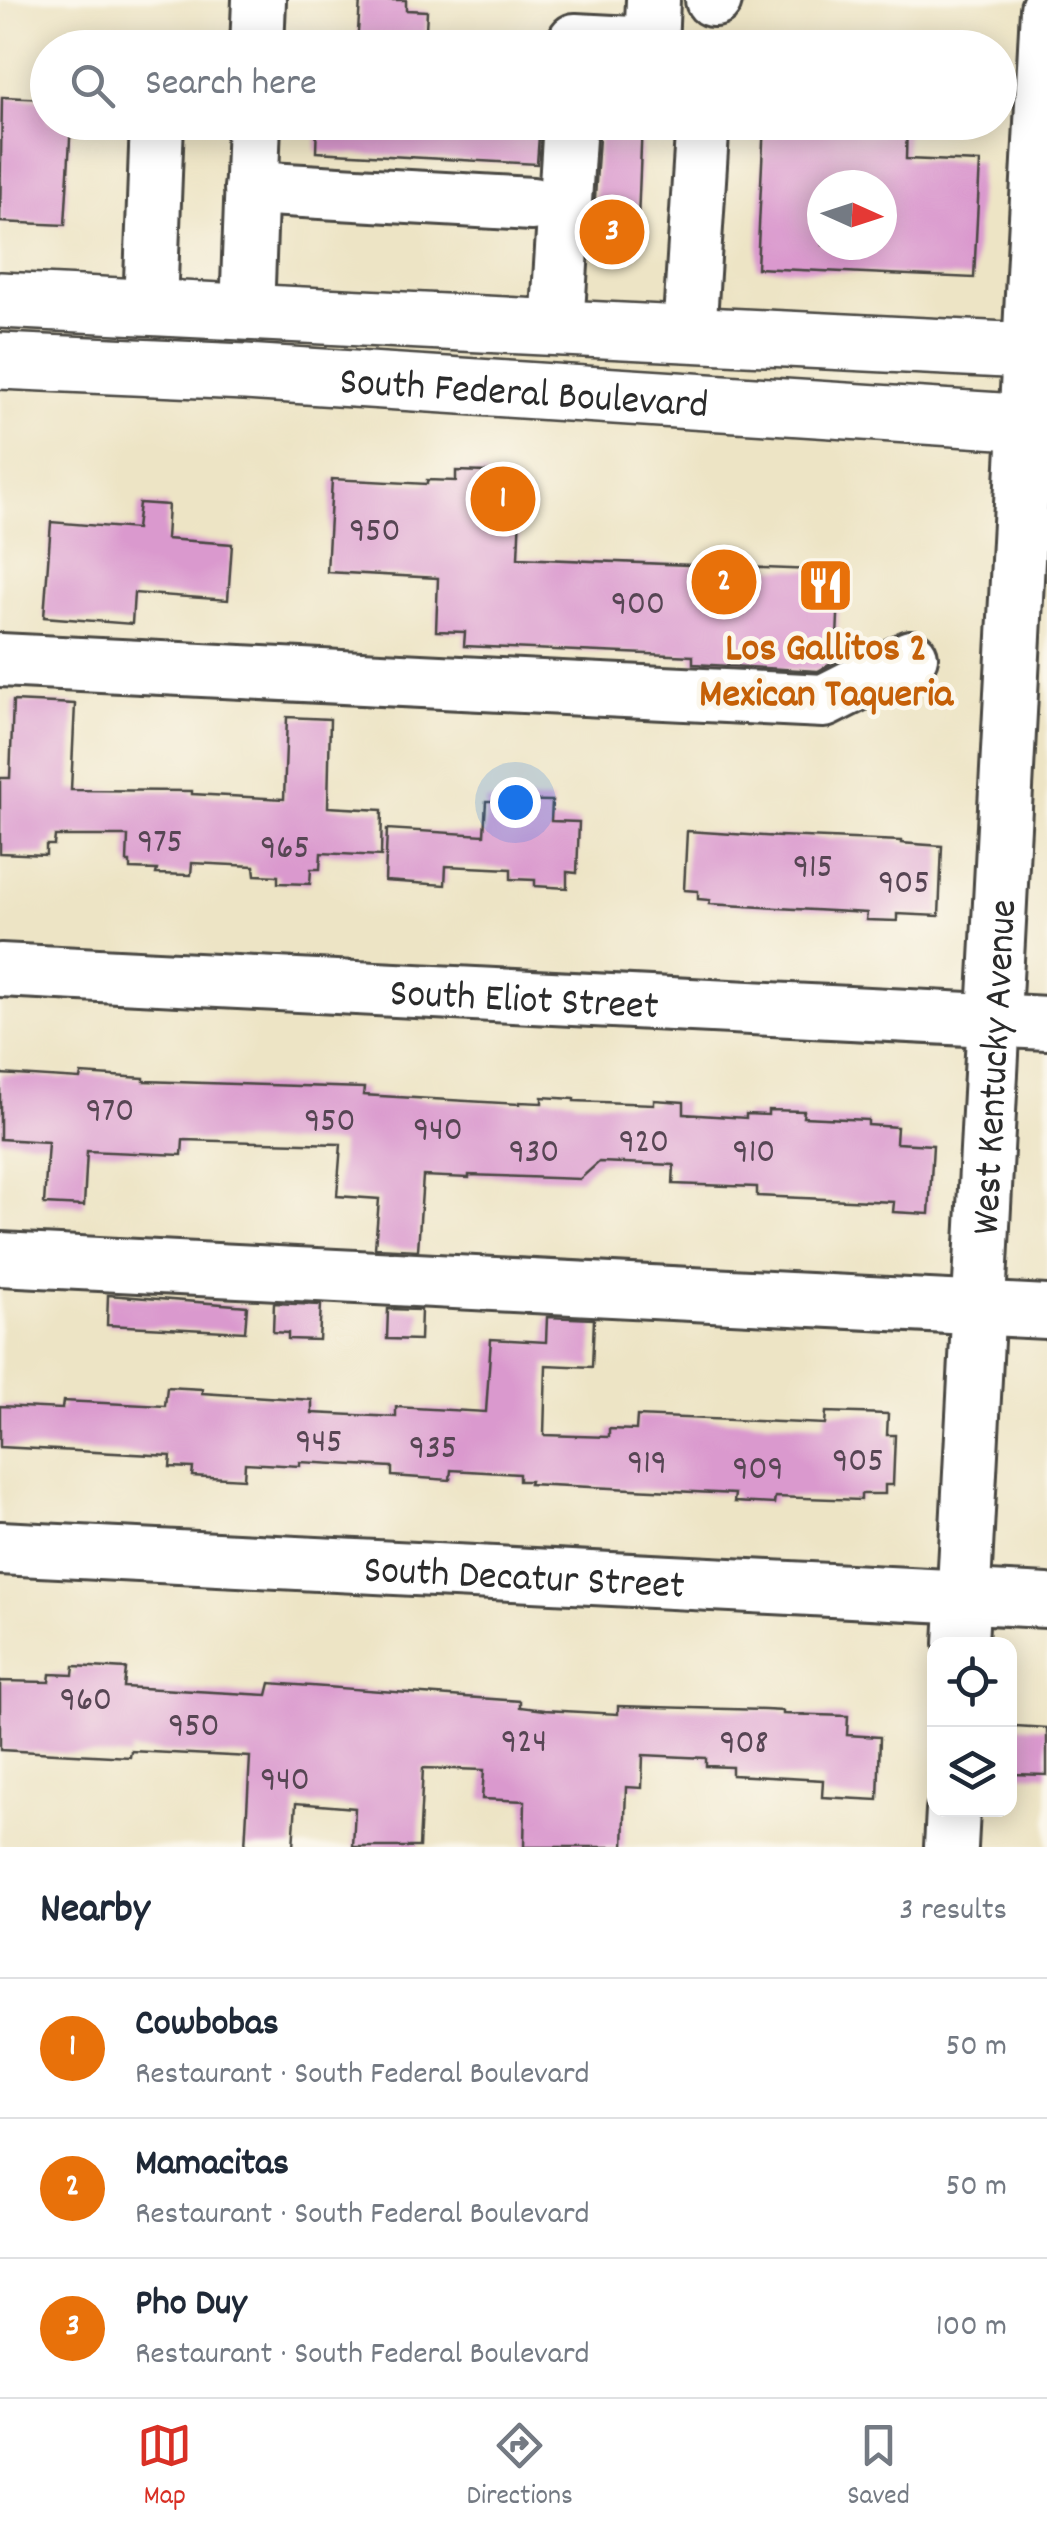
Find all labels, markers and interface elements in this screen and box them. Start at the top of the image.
search box [30,30,1017,140]
icon: search [65,58,120,113]
text: Search here [145,58,317,113]
north arrow [807,170,897,260]
pin: 3 [580,194,644,270]
street label: South Federal Boulevard [338,356,710,437]
pin: 1 [470,462,536,536]
house number: 950 [349,508,401,558]
pin: 2 [692,544,756,620]
restaurant icon: Los Gallitos 2 Mexican Taqueria [796,556,856,616]
house number: 900 [611,581,665,631]
place label: Los Gallitos 2 Mexican Taqueria [699,623,954,726]
your location [490,777,541,828]
house number: 975 [137,819,183,869]
house number: 965 [260,825,310,875]
house number: 915 [793,844,833,894]
house number: 905 [878,860,930,910]
street label: West Kentucky Avenue [961,898,1035,1236]
street label: South Eliot Street [388,968,660,1038]
house number: 970 [86,1088,134,1138]
house number: 950 [304,1098,356,1148]
house number: 940 [413,1107,463,1157]
house number: 920 [619,1119,669,1169]
house number: 930 [509,1129,559,1179]
house number: 910 [733,1129,775,1179]
house number: 945 [296,1419,342,1469]
house number: 935 [409,1425,457,1475]
house number: 905 [832,1438,884,1488]
house number: 919 [627,1440,667,1490]
house number: 909 [732,1446,784,1496]
street label: South Decatur Street [362,1544,686,1618]
map controls [927,1637,1017,1817]
button: locate [927,1637,1017,1727]
house number: 960 [60,1677,112,1727]
house number: 950 [168,1703,220,1753]
house number: 924 [501,1719,547,1769]
house number: 908 [719,1720,769,1770]
button: layers [927,1727,1017,1817]
house number: 940 [260,1757,310,1807]
text: Nearby [40,1882,150,1942]
text: 3 results [899,1889,1007,1935]
text: Cowbobas [135,1998,279,2053]
text: 1 [69,2025,76,2071]
text: 50 m [945,2025,1007,2071]
text: Restaurant · South Federal Boulevard [135,2053,590,2099]
text: Mamacitas [135,2138,289,2193]
text: 2 [66,2165,79,2211]
text: 50 m [945,2165,1007,2211]
text: Restaurant · South Federal Boulevard [135,2193,590,2239]
text: Pho Duy [135,2278,247,2333]
text: 3 [65,2305,80,2351]
text: 100 m [936,2305,1007,2351]
text: Restaurant · South Federal Boulevard [135,2333,590,2379]
tab: Map [137,2418,192,2518]
tab: Directions [467,2418,573,2518]
tab: Saved [847,2418,910,2518]

